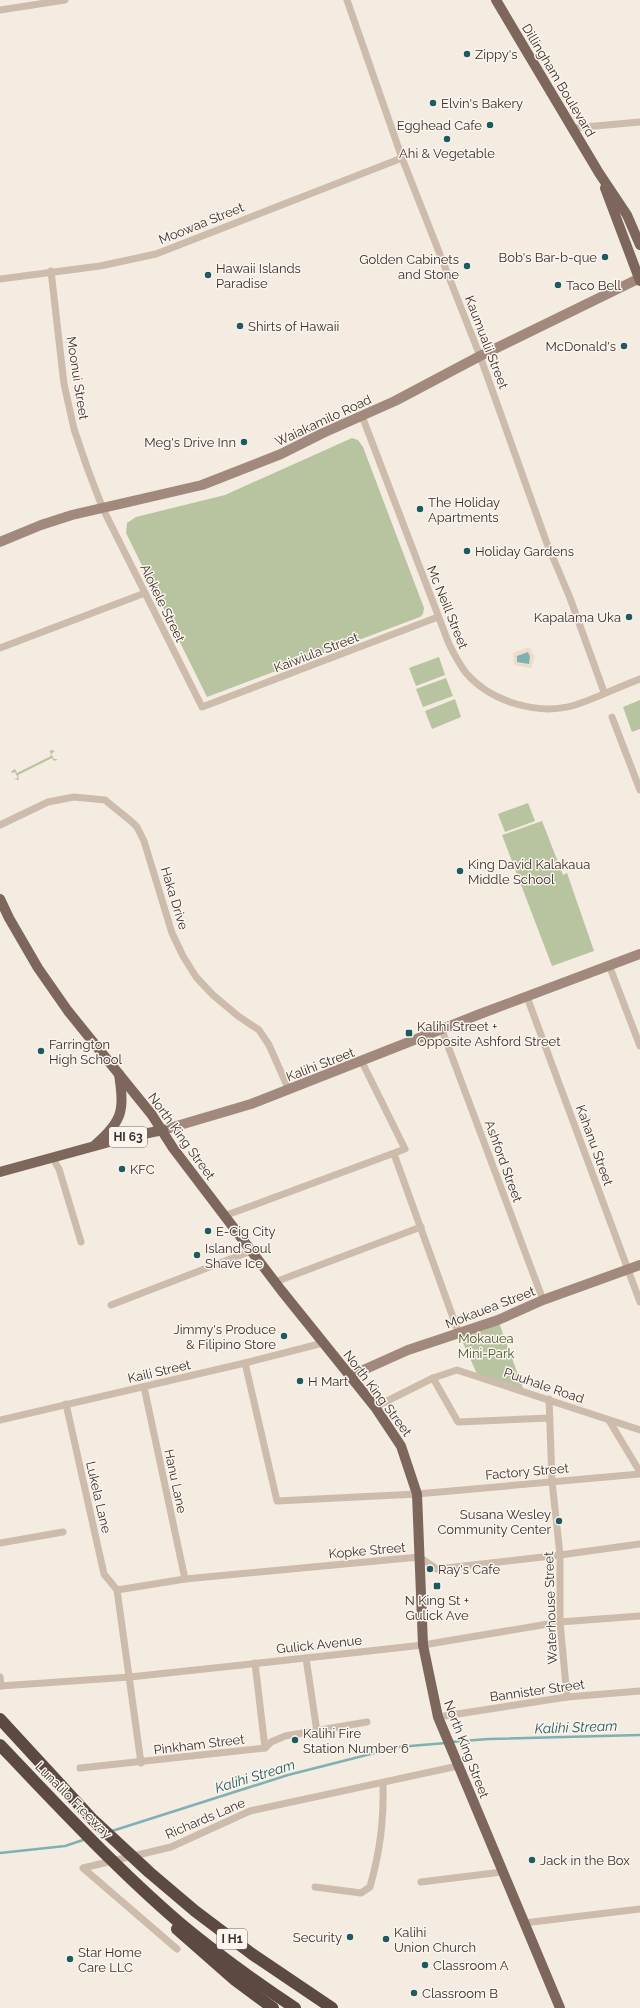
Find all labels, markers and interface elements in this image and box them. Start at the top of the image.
street label: Dillingham Boulevard [519,21,598,139]
place label: Zippy's [475,47,518,62]
marker: Zippy's [462,49,472,59]
place label: Elvin's Bakery [441,96,523,111]
marker: Elvin's Bakery [428,98,438,108]
place label: Egghead Cafe [397,118,482,133]
marker: Egghead Cafe [485,120,495,130]
marker: Ahi & Vegetable [442,134,452,144]
place label: Ahi & Vegetable [399,146,495,161]
street label: Moowaa Street [156,199,247,247]
place label: Bob's Bar-b-que [499,250,597,265]
place label: Golden Cabinets and Stone [359,252,459,282]
marker: Bob's Bar-b-que [600,252,610,262]
place label: Hawaii Islands Paradise [216,261,301,291]
marker: Golden Cabinets and Stone [462,261,472,271]
marker: Hawaii Islands Paradise [203,270,213,280]
place label: Taco Bell [566,278,622,293]
marker: Taco Bell [553,280,563,290]
street label: Kaumualii Street [462,294,511,391]
place label: Shirts of Hawaii [248,319,339,334]
marker: Shirts of Hawaii [235,321,245,331]
street label: Moonui Street [64,335,92,421]
place label: McDonald's [546,339,616,354]
marker: McDonald's [619,341,629,351]
street label: Waiakamilo Road [273,392,374,449]
place label: Meg's Drive Inn [144,435,236,450]
marker: Meg's Drive Inn [239,437,249,447]
place label: The Holiday Apartments [428,495,500,525]
marker: The Holiday Apartments [415,504,425,514]
place label: Holiday Gardens [475,544,574,559]
marker: Holiday Gardens [462,546,472,556]
street label: Alokele Street [137,562,188,645]
street label: Mc Neill Street [424,564,471,651]
place label: Kapalama Uka [534,610,621,625]
marker: Kapalama Uka [624,612,634,622]
street label: Kaiwiula Street [272,629,361,675]
place label: King David Kalakaua Middle School [468,857,590,887]
street label: Haka Drive [158,865,191,932]
marker: King David Kalakaua Middle School [455,866,465,876]
place label: Kalihi Street + Opposite Ashford Street [417,1019,561,1049]
marker: Kalihi Street + Opposite Ashford Street [404,1028,414,1038]
place label: Farrington High School [49,1037,122,1067]
street label: Kalihi Street [284,1044,357,1084]
marker: Farrington High School [36,1046,46,1056]
street label: North King Street [145,1090,218,1183]
street label: Kahanu Street [573,1103,616,1188]
street label: Ashford Street [482,1118,526,1205]
road number: HI 63 [109,1127,147,1147]
place label: KFC [130,1162,155,1177]
marker: KFC [117,1164,127,1174]
place label: E-Cig City [216,1224,276,1239]
marker: E-Cig City [203,1226,213,1236]
place label: Island Soul Shave Ice [205,1241,271,1271]
marker: Island Soul Shave Ice [192,1250,202,1260]
street label: Mokauea Street [443,1283,538,1331]
place label: Jimmy's Produce & Filipino Store [173,1322,276,1352]
marker: Jimmy's Produce & Filipino Store [279,1331,289,1341]
park label: Mokauea Mini-Park [458,1331,514,1361]
street label: North King Street [340,1347,415,1440]
street label: Kaili Street [126,1357,193,1386]
street label: Puuhale Road [502,1365,586,1406]
place label: H Mart [308,1374,349,1389]
marker: H Mart [295,1376,305,1386]
street label: Hanu Lane [161,1448,190,1515]
street label: Lukela Lane [83,1460,114,1535]
street label: Factory Street [485,1460,570,1483]
place label: Susana Wesley Community Center [437,1507,551,1537]
marker: Susana Wesley Community Center [554,1516,564,1526]
street label: Kopke Street [328,1540,407,1561]
street label: Waterhouse Street [541,1551,560,1665]
place label: Ray's Cafe [438,1562,500,1577]
marker: Ray's Cafe [425,1564,435,1574]
marker: N King St + Gulick Ave [432,1581,442,1591]
place label: N King St + Gulick Ave [405,1593,469,1623]
street label: Gulick Avenue [276,1633,363,1656]
street label: Bannister Street [489,1676,586,1705]
street label: North King Street [441,1698,492,1801]
water label: Kalihi Stream [534,1718,618,1736]
place label: Kalihi Fire Station Number 6 [303,1726,409,1756]
street label: Pinkham Street [153,1731,246,1758]
marker: Kalihi Fire Station Number 6 [290,1735,300,1745]
water label: Kalihi Stream [213,1756,297,1796]
street label: Lunalilo Freeway [32,1759,115,1842]
street label: Richards Lane [163,1795,248,1842]
place label: Jack in the Box [540,1853,630,1868]
marker: Jack in the Box [527,1855,537,1865]
place label: Kalihi Union Church [394,1925,476,1955]
road number: I H1 [217,1929,247,1949]
place label: Security [293,1930,342,1945]
marker: Security [345,1932,355,1942]
marker: Kalihi Union Church [381,1934,391,1944]
place label: Star Home Care LLC [78,1945,142,1975]
marker: Star Home Care LLC [65,1954,75,1964]
place label: Classroom A [433,1958,509,1973]
marker: Classroom A [420,1960,430,1970]
place label: Classroom B [422,1986,498,2001]
marker: Classroom B [409,1988,419,1998]

